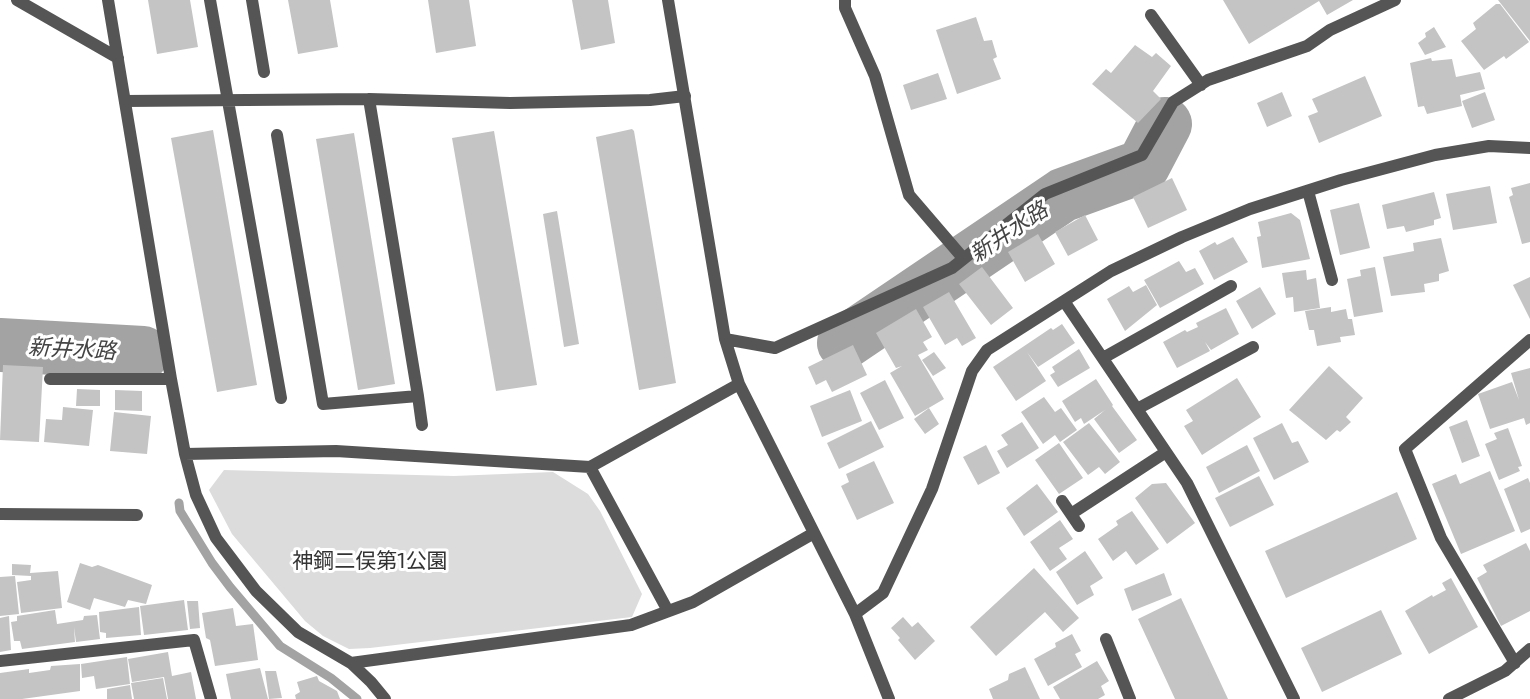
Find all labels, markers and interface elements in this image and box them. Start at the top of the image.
water label: 新井水路 [965,196,1053,268]
water label: 新井水路 [27,334,117,364]
park label: 神鋼二俣第1公園 [292,548,448,574]

